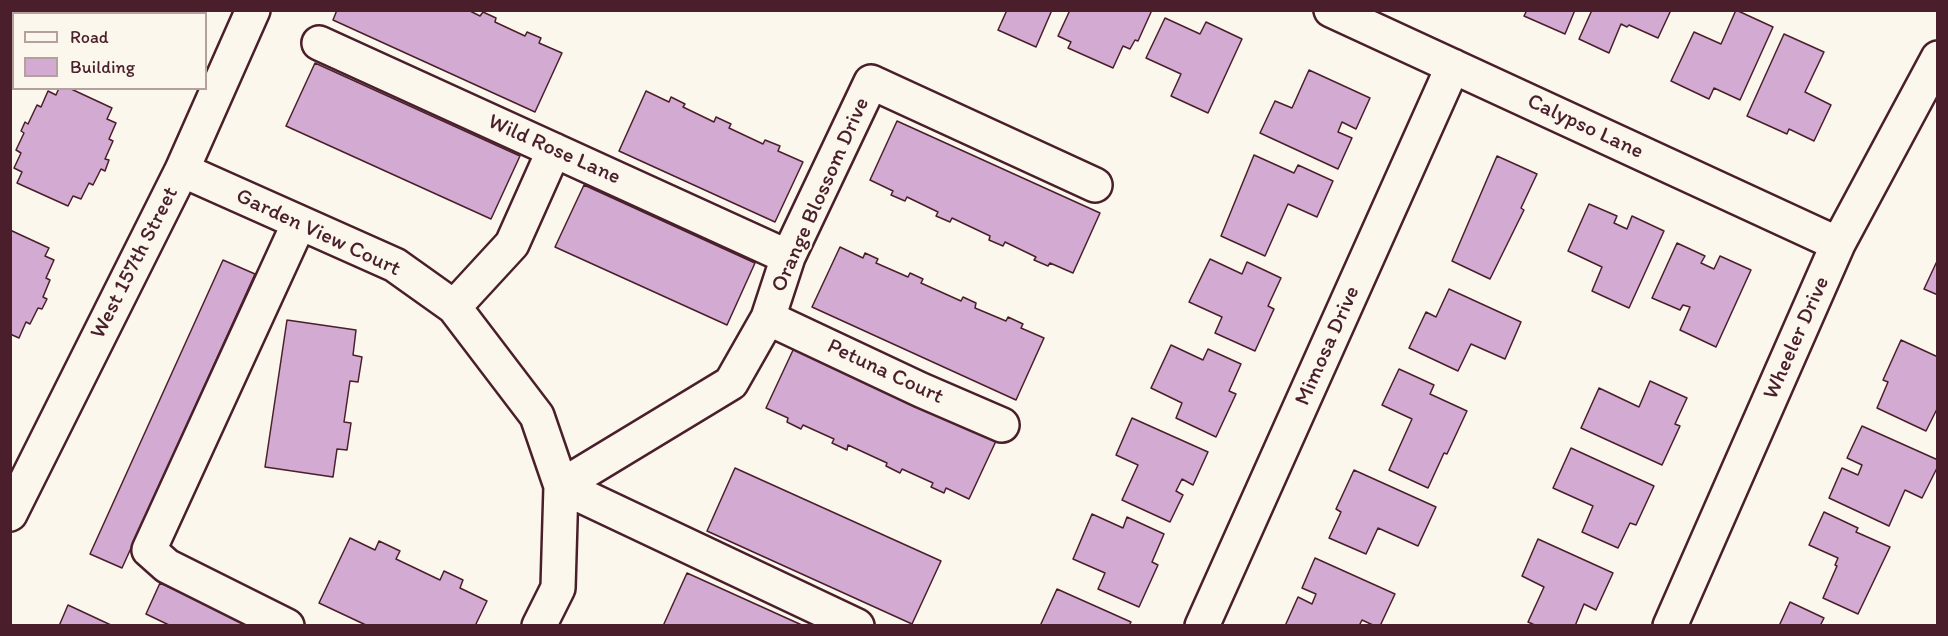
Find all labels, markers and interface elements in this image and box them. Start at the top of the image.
legend [12,12,207,90]
text: Road [70,26,109,48]
text: Building [70,56,135,78]
street label: Calypso Lane [1523,89,1647,165]
street label: Orange Blossom Drive [766,94,876,296]
street label: Wild Rose Lane [484,109,624,191]
street label: West 157th Street [85,183,185,343]
street label: Garden View Court [232,183,404,283]
street label: Wheeler Drive [1758,272,1836,404]
street label: Mimosa Drive [1290,282,1366,410]
street label: Petuna Court [823,334,947,410]

